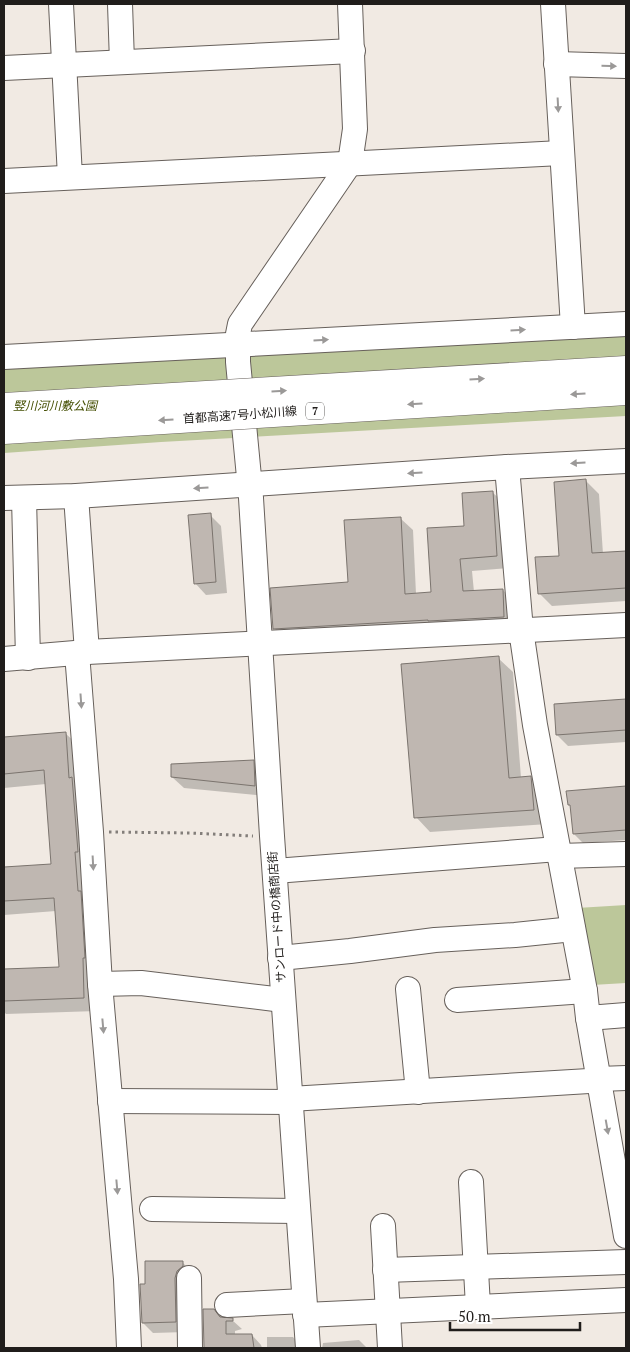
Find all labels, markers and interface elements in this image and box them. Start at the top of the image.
one-way arrow [601,62,617,70]
one-way arrow [555,97,563,113]
one-way arrow [510,325,526,333]
one-way arrow [313,336,329,344]
one-way arrow [469,374,485,382]
one-way arrow [272,386,288,394]
one-way arrow [569,391,585,399]
park label: 竪川河川敷公園 [13,398,99,413]
one-way arrow [407,401,423,409]
road number: 7 [306,402,324,420]
street label: 首都高速7号小松川線 [182,403,298,426]
one-way arrow [158,416,174,424]
one-way arrow [569,460,585,468]
one-way arrow [407,470,423,478]
one-way arrow [192,484,208,492]
one-way arrow [77,694,85,710]
street label: サンロード中の橋商店街 [264,851,289,983]
one-way arrow [89,856,97,872]
one-way arrow [100,1018,108,1034]
one-way arrow [603,1119,611,1135]
one-way arrow [114,1180,122,1196]
scale bar [450,1300,580,1332]
text: 50 m [458,1306,491,1326]

